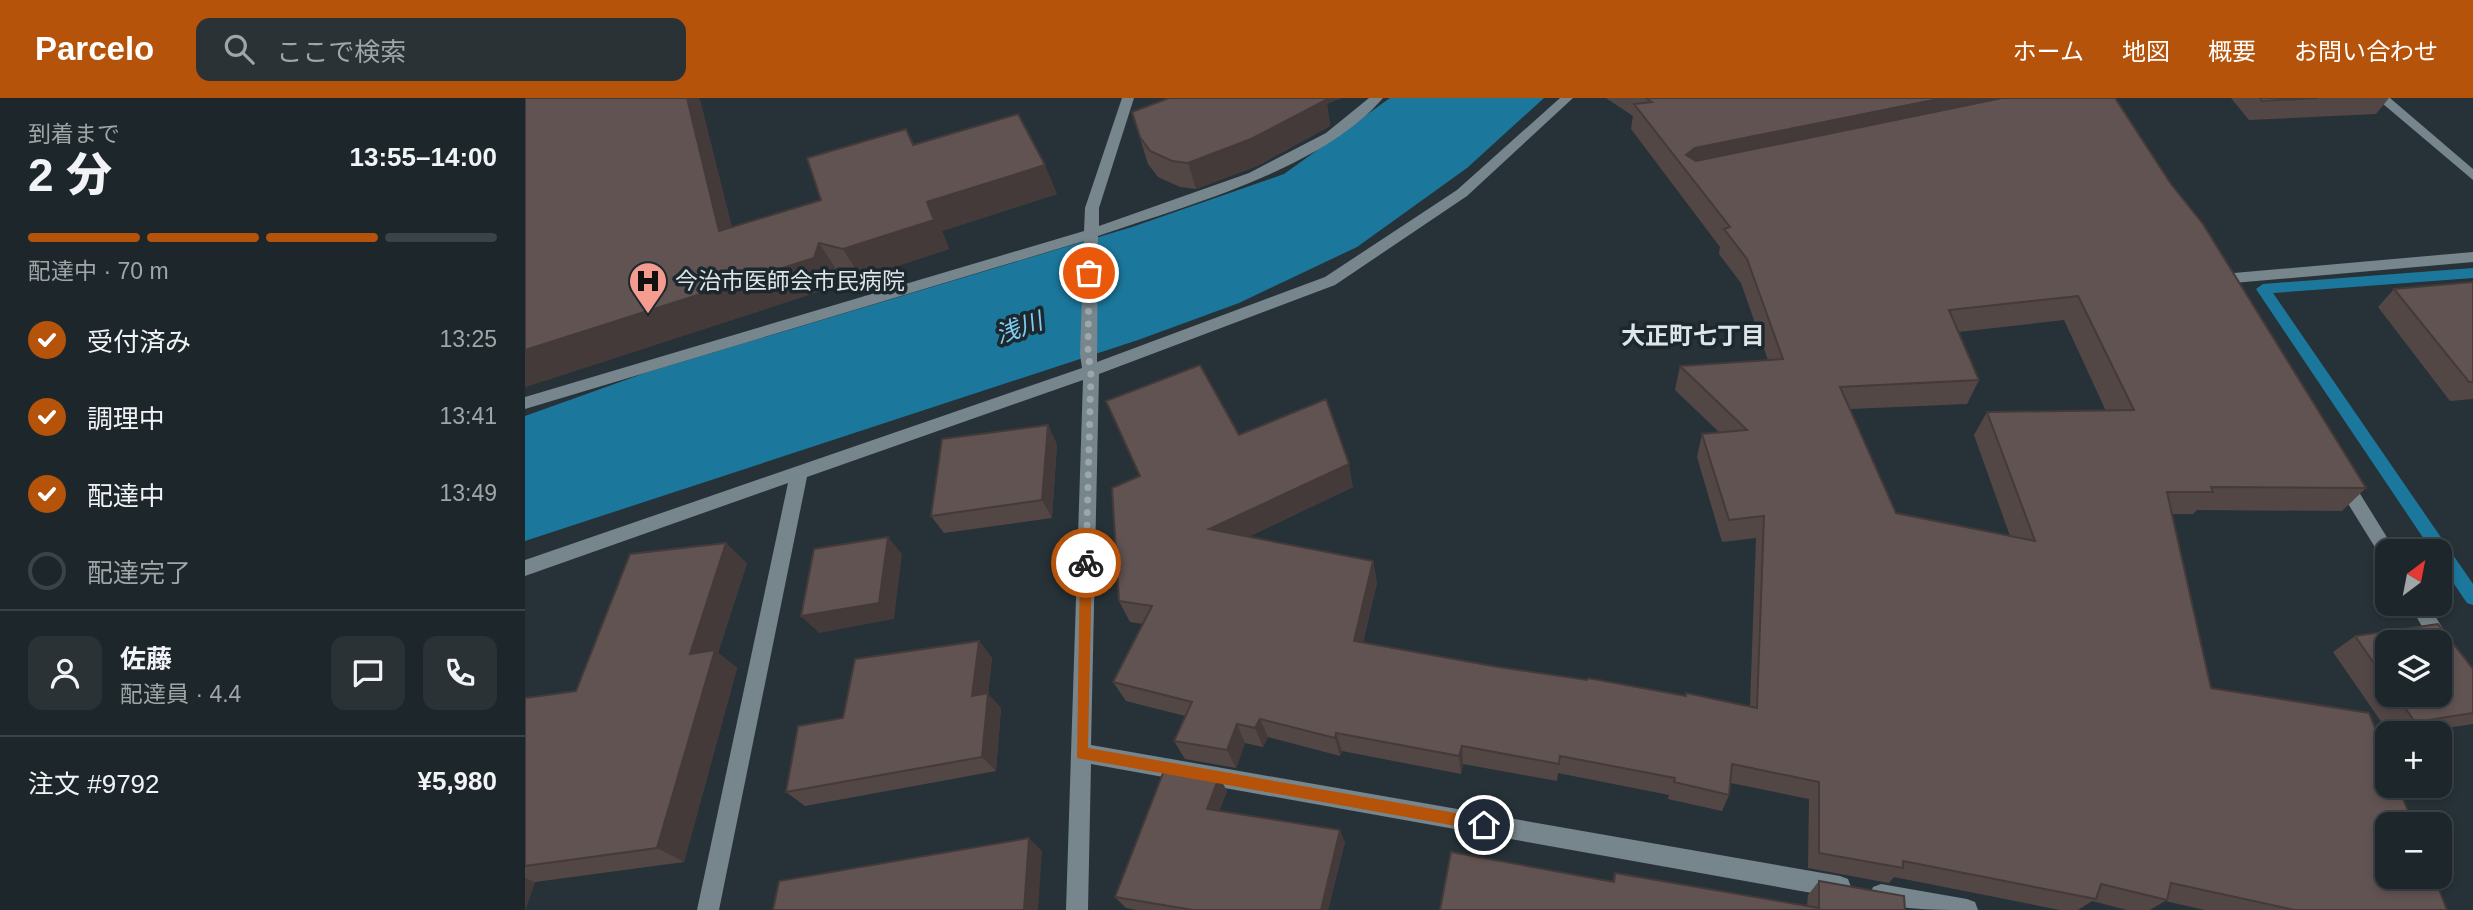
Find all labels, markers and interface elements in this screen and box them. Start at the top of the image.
search box [196,18,686,81]
text: Parcelo [35,30,154,67]
icon: search [220,30,258,68]
text: ここで検索 [276,37,406,67]
text: ホーム [2013,38,2084,65]
text: 地図 [2122,38,2170,65]
text: 概要 [2208,38,2256,65]
text: お問い合わせ [2294,38,2438,65]
text: 到着まで [28,121,120,147]
text: 13:55–14:00 [350,142,497,172]
text: 2 分 [28,149,112,201]
pin [1059,243,1119,303]
icon: bag [1070,254,1108,292]
text: 配達中 · 70 m [28,258,169,284]
hospital icon: 今治市医師会市民病院 [627,260,669,315]
place label: 今治市医師会市民病院 [675,268,905,294]
water label: 浅川 [992,306,1049,348]
icon: check [28,321,66,359]
district label: 大正町七丁目 [1621,322,1765,349]
text: 13:25 [439,326,497,352]
text: 受付済み [87,327,191,357]
icon: check [28,398,66,436]
text: 13:41 [439,403,497,429]
text: 調理中 [87,404,165,434]
icon: check [28,475,66,513]
text: 13:49 [439,480,497,506]
text: 配達中 [87,481,165,511]
courier [1051,528,1121,598]
north arrow [2375,539,2452,616]
map controls [2375,539,2452,889]
icon: bike [1067,544,1105,582]
text: 配達完了 [87,558,191,588]
button: layers [2375,630,2452,707]
button: person [28,636,102,710]
button: chat [331,636,405,710]
button: phone [423,636,497,710]
text: 佐藤 [120,644,172,674]
text: 配達員 · 4.4 [120,681,241,707]
button: + [2375,721,2452,798]
text: ¥5,980 [417,766,497,796]
text: 注文 #9792 [28,769,160,799]
pin [1454,795,1514,855]
icon: home [1465,806,1503,844]
button: − [2375,812,2452,889]

